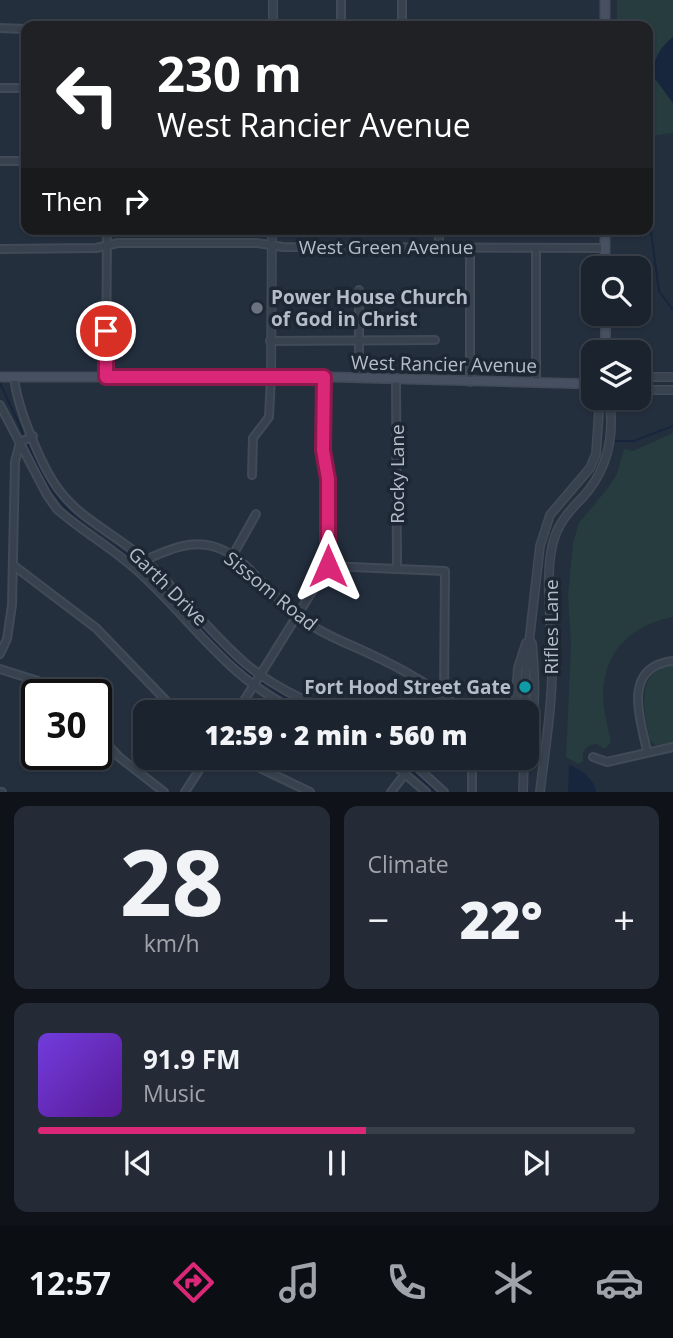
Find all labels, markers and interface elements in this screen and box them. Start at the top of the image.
text: 230 m [157,40,302,106]
icon: left [42,49,133,140]
text: West Rancier Avenue [157,103,471,146]
icon: right [117,182,155,220]
text: Then [42,183,103,219]
street label: West Green Avenue [299,234,473,260]
map controls [581,256,651,410]
button: search [581,256,651,326]
place label: Power House Church of God in Christ [271,284,468,332]
marker: Power House Church of God in Christ [249,300,265,316]
pin [76,301,136,361]
icon: arrive [87,312,125,350]
button: layers [581,340,651,410]
street label: West Rancier Avenue [351,349,537,379]
street label: Rocky Lane [384,424,410,524]
position arrow [291,529,365,603]
street label: Garth Drive [123,541,213,631]
street label: Sissom Road [219,545,323,637]
street label: Rifles Lane [538,579,564,675]
place label: Fort Hood Street Gate [304,674,511,700]
speed limit sign: 30 [21,679,112,770]
marker: Fort Hood Street Gate [517,679,533,695]
text: 12:59 · 2 min · 560 m [205,717,467,753]
text: 28 [120,819,224,943]
text: Climate [368,848,449,880]
text: 22° [460,883,543,954]
text: − [368,893,389,945]
text: + [613,893,635,945]
text: km/h [144,927,200,959]
text: 91.9 FM [143,1041,241,1077]
text: Music [143,1077,206,1109]
icon: previous [119,1144,157,1182]
icon: pause [318,1144,356,1182]
icon: next [517,1144,555,1182]
icon: directions [169,1258,218,1307]
icon: music [275,1258,324,1307]
icon: phone [382,1258,431,1307]
icon: climate [489,1258,538,1307]
icon: car [595,1258,644,1307]
text: 12:57 [29,1261,111,1304]

